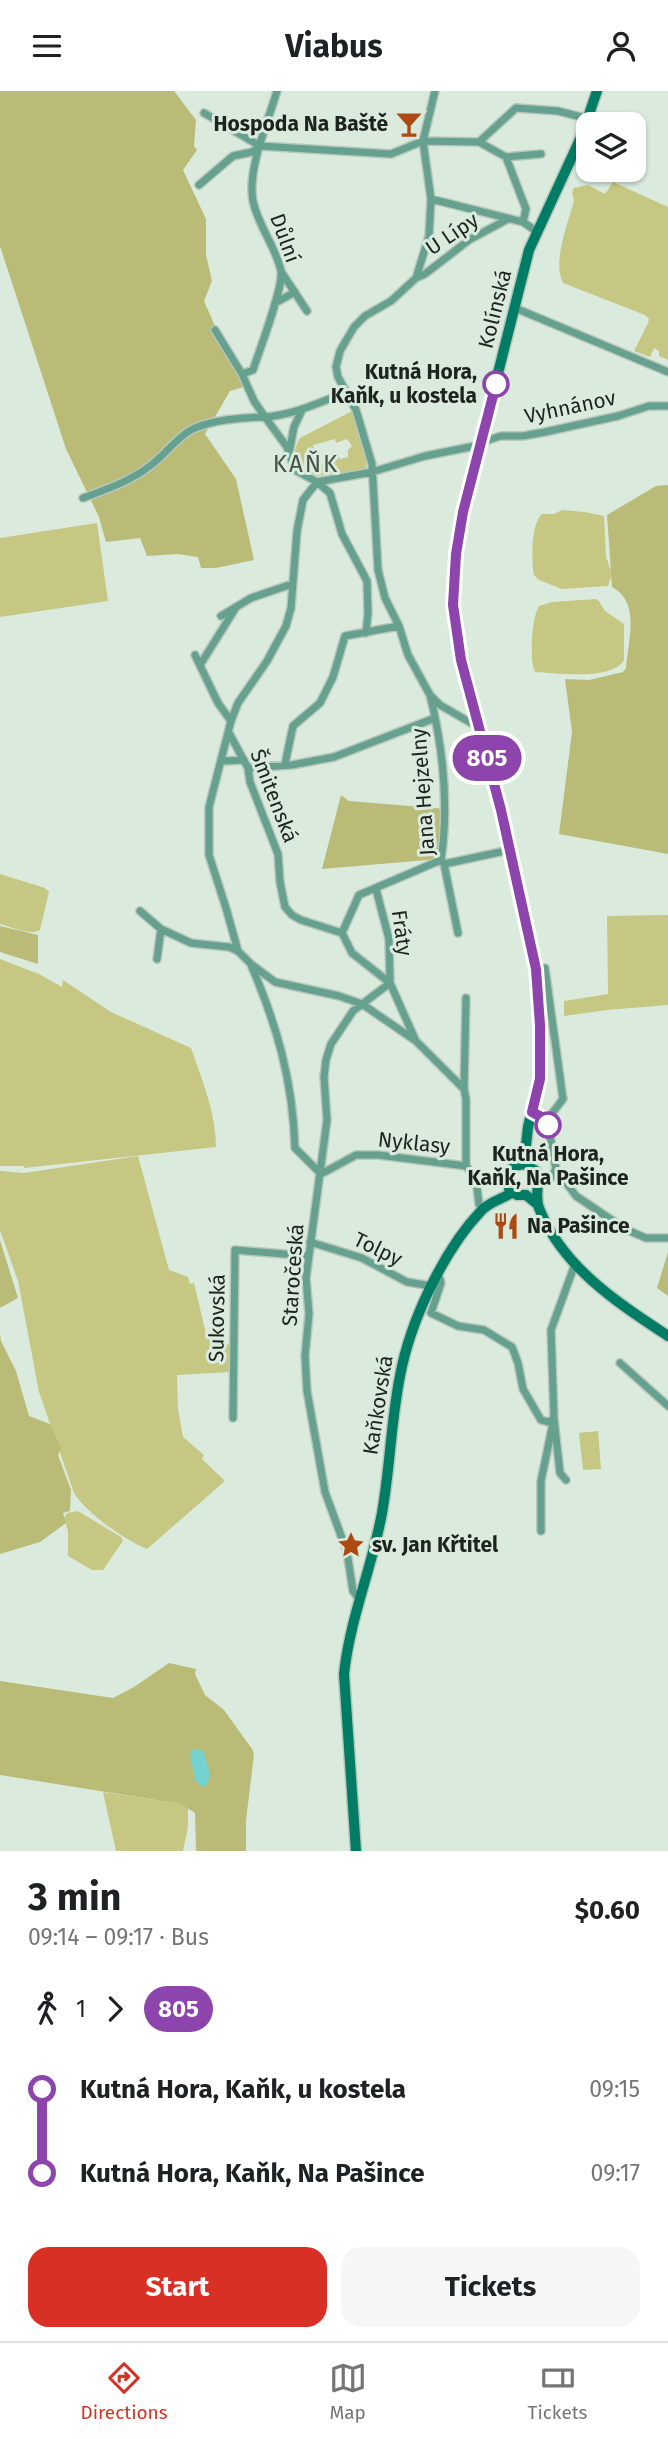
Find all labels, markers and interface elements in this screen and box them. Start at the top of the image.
icon: menu [28,27,66,65]
text: Viabus [285,27,383,65]
icon: person [602,27,640,65]
bar icon: Hospoda Na Baště [394,109,424,139]
place label: Hospoda Na Baště [214,111,388,137]
map controls [576,112,646,182]
button: layers [576,112,646,182]
street label: U Lípy [421,207,484,261]
street label: Důlní [264,210,306,266]
street label: Kolínská [473,267,517,351]
place label: Kutná Hora, Kaňk, u kostela [331,359,477,409]
marker: Kutná Hora, Kaňk, u kostela [483,371,509,397]
street label: Vyhnánov [522,385,619,429]
district label: KAŇK [273,450,339,478]
street label: Jana Hejzelny [406,727,440,857]
line badge: 805 [447,735,527,781]
text: 805 [467,744,507,772]
street label: Šmitenská [244,746,304,846]
street label: Fráty [386,908,418,958]
marker: Kutná Hora, Kaňk, Na Pašince [535,1112,561,1138]
street label: Nyklasy [377,1126,452,1160]
place label: Kutná Hora, Kaňk, Na Pašince [467,1141,629,1191]
restaurant icon: Na Pašince [491,1211,521,1241]
place label: Na Pašince [527,1213,630,1239]
street label: Staročeská [276,1223,310,1327]
street label: Tolpy [349,1226,407,1272]
street label: Sukovská [203,1274,231,1362]
street label: Kaňkovská [357,1353,399,1457]
place icon: sv. Jan Křtitel [336,1530,366,1560]
place label: sv. Jan Křtitel [372,1532,499,1558]
text: 3 min [28,1874,122,1920]
text: $0.60 [575,1895,640,1926]
text: 09:14 – 09:17 · Bus [28,1923,209,1951]
icon: walk [28,1990,66,2028]
icon: forward [96,1990,134,2028]
text: 1 [76,1995,86,2023]
text: 805 [158,1995,199,2023]
text: Kutná Hora, Kaňk, u kostela [80,2074,406,2105]
text: 09:15 [589,2075,640,2103]
text: Kutná Hora, Kaňk, Na Pašince [80,2158,425,2189]
text: 09:17 [591,2159,640,2187]
button: Start [28,2247,327,2327]
button: Tickets [341,2247,640,2327]
tab: Directions [80,2359,168,2424]
tab: Map [329,2359,367,2424]
tab: Tickets [528,2359,588,2424]

